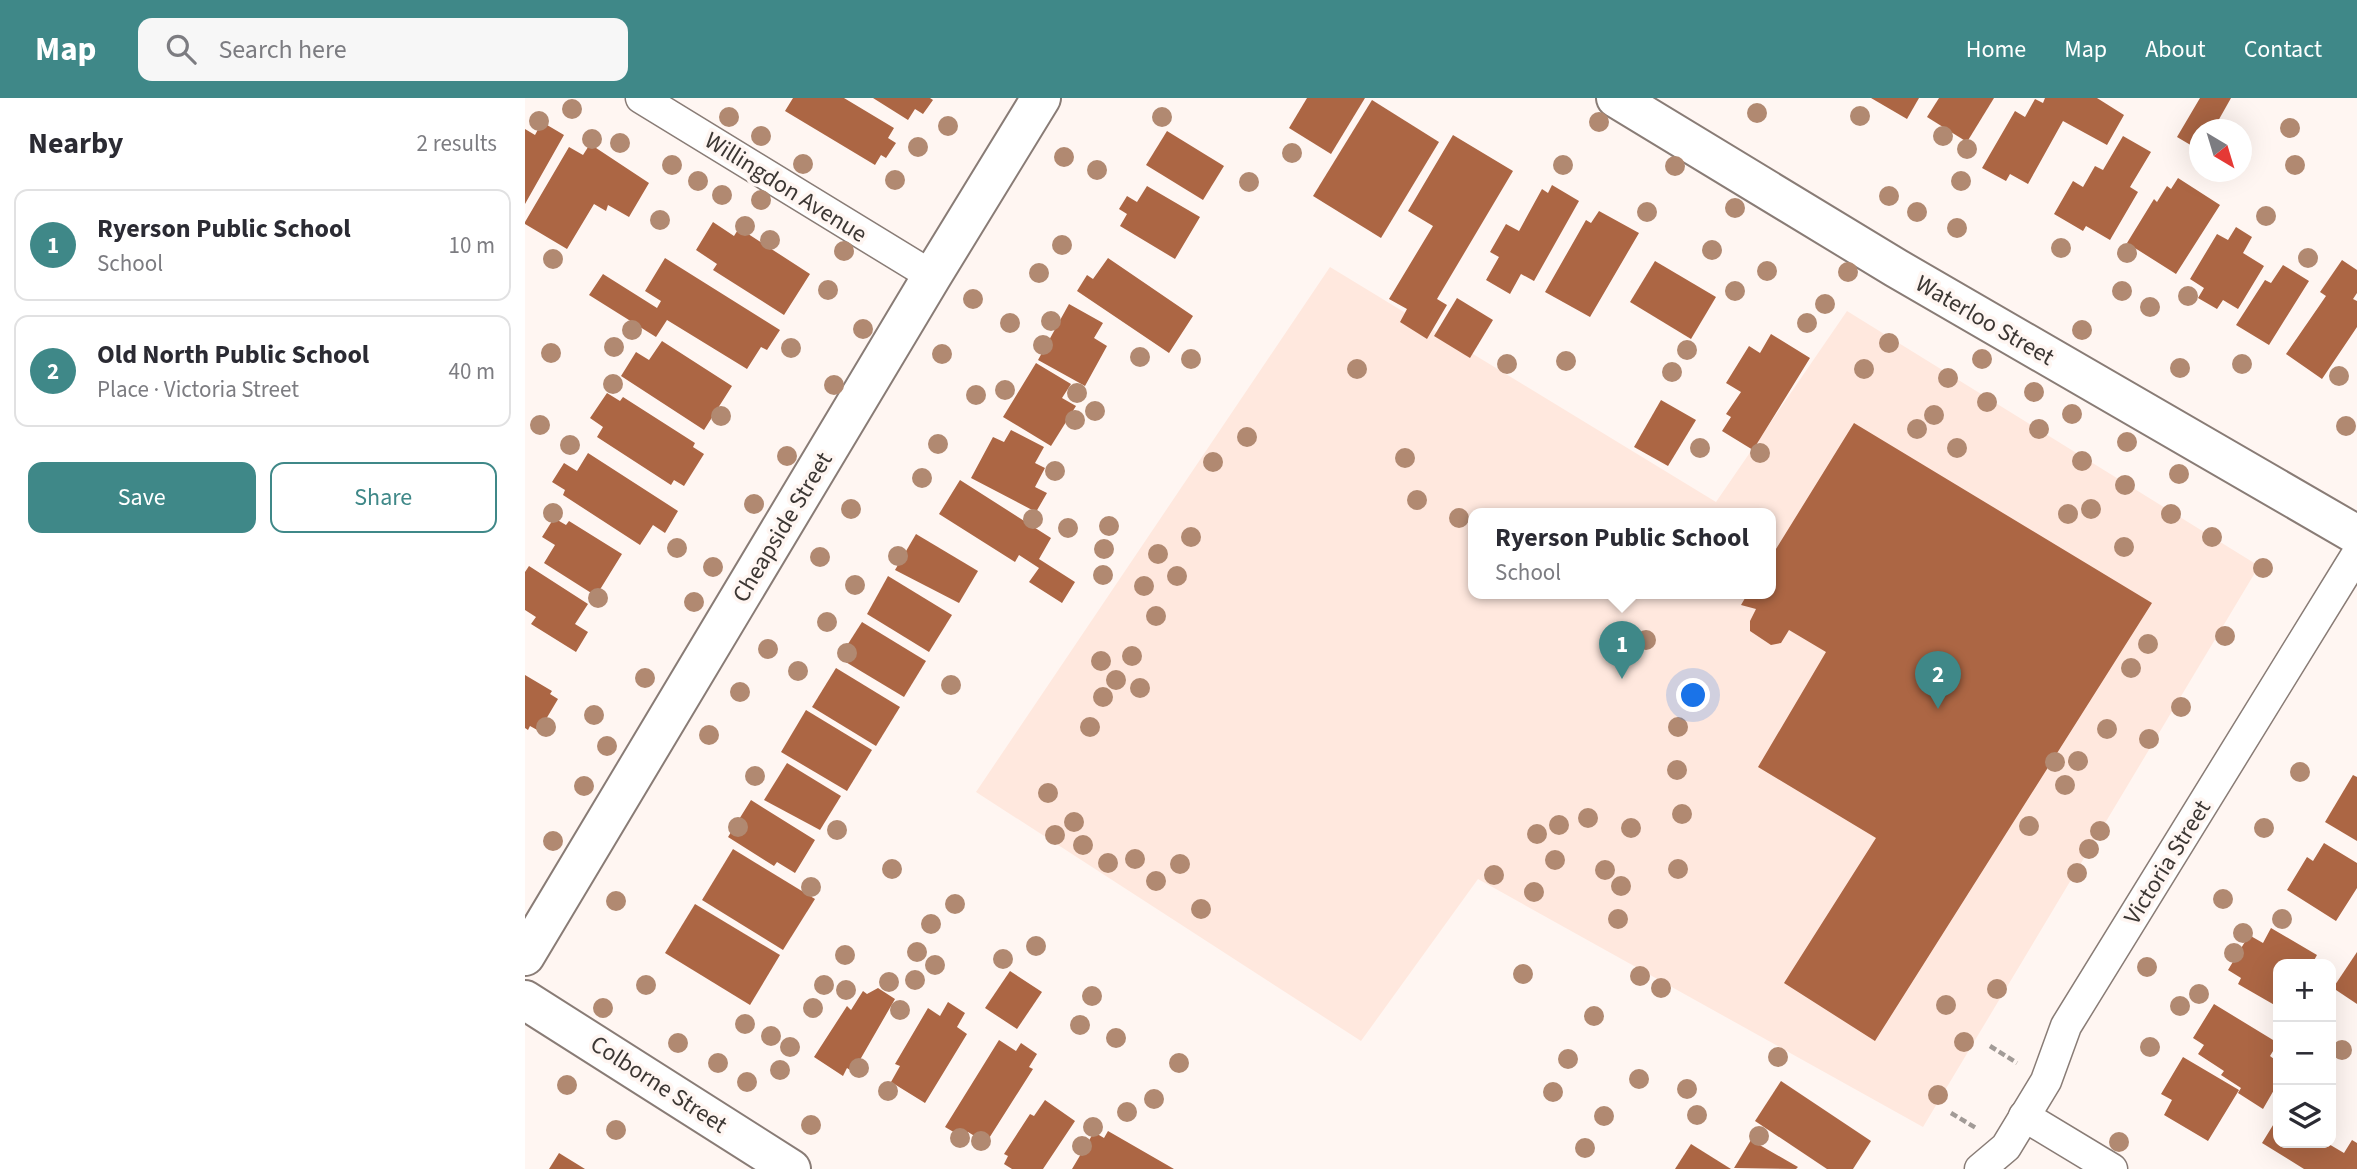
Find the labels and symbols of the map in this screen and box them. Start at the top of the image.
north arrow [2189,119,2252,182]
street label: Willingdon Avenue [698,123,874,252]
street label: Waterloo Street [1909,266,2061,374]
street label: Cheapside Street [724,445,841,609]
pin: 1 [1599,621,1645,679]
pin: 2 [1915,651,1961,709]
your location [1676,678,1710,712]
street label: Victoria Street [2115,793,2220,931]
street label: Colborne Street [583,1027,734,1142]

